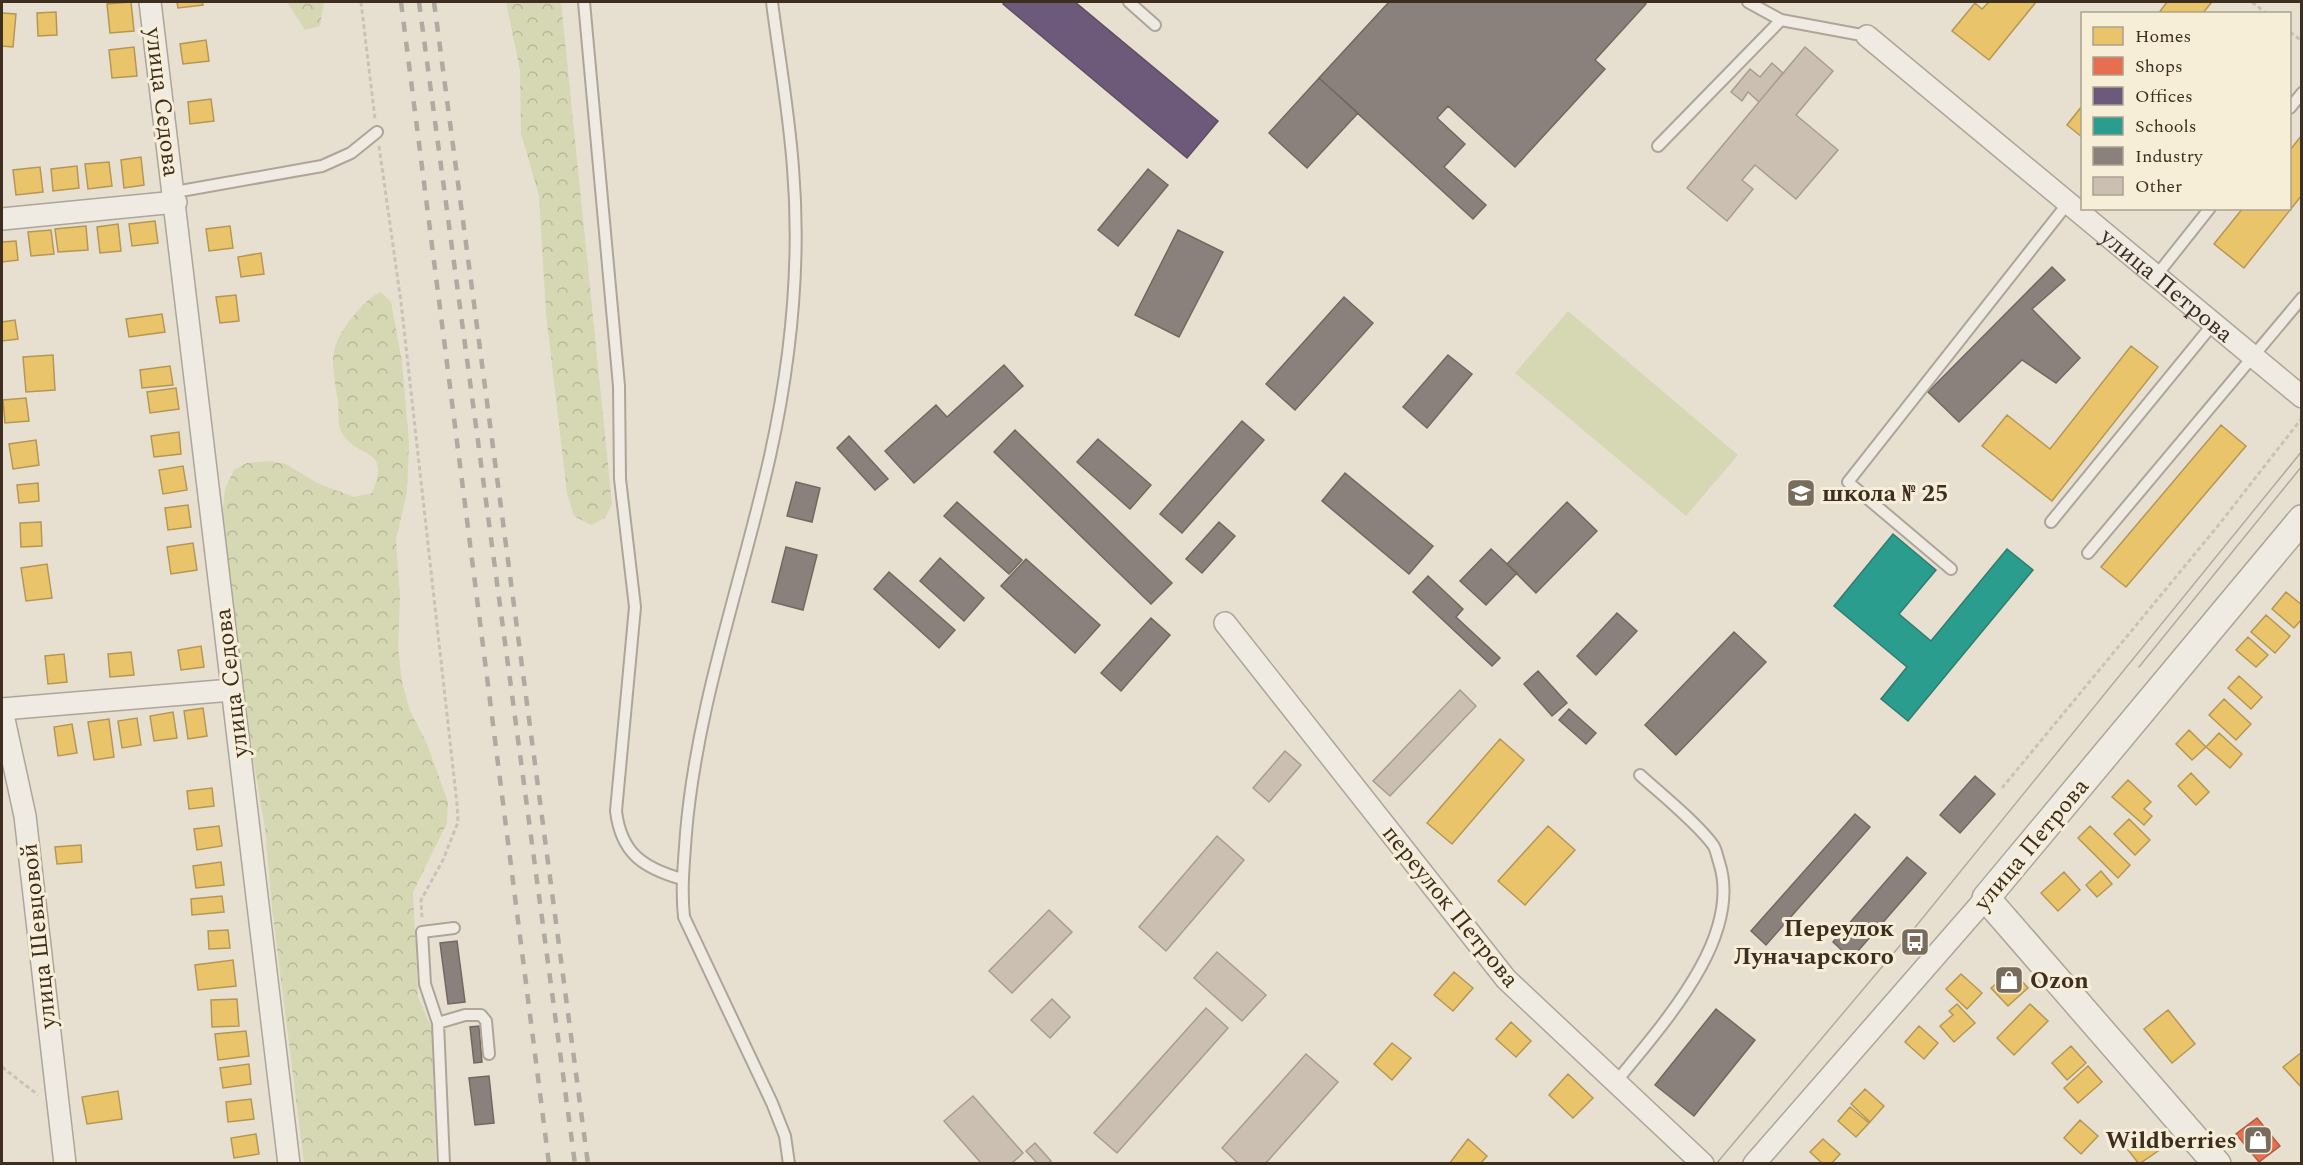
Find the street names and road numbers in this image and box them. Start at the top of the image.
street label: улица Седова [135,24,189,179]
street label: улица Петрова [2091,219,2241,352]
street label: улица Седова [205,606,259,761]
street label: улица Петрова [1965,770,2098,920]
street label: переулок Петрова [1373,817,1528,996]
street label: улица Шевцовой [11,841,67,1031]

